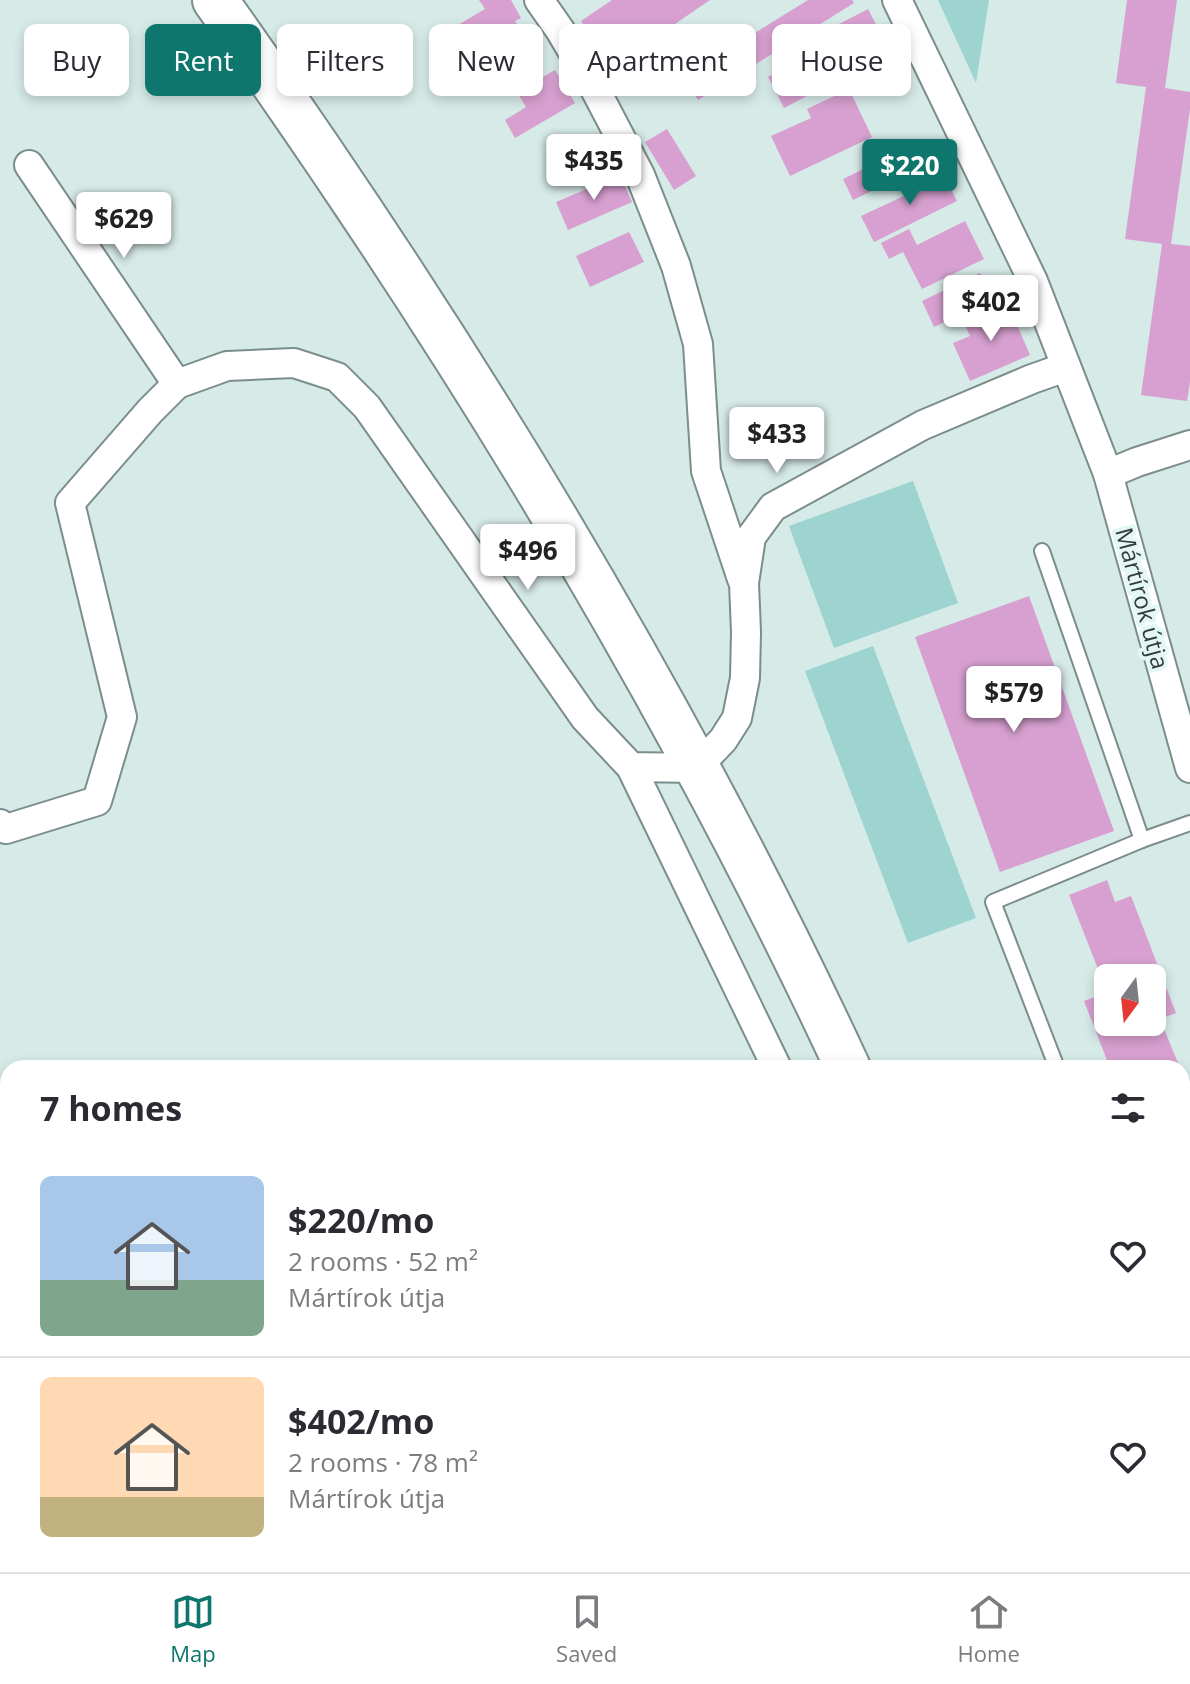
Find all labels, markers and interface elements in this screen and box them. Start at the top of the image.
chip: Buy [24,24,129,96]
chip: Rent [145,24,261,96]
chip: Filters [277,24,413,96]
chip: New [429,24,543,96]
chip: Apartment [559,24,756,96]
chip: House [772,24,911,96]
pin: $435 [547,134,641,202]
pin: $220 [863,139,957,207]
text: $435 [564,142,624,178]
text: $220 [880,147,940,183]
pin: $629 [77,192,171,260]
text: $629 [94,200,154,236]
pin: $402 [944,275,1038,343]
text: $402 [961,283,1021,319]
pin: $433 [730,407,824,475]
text: $433 [747,415,807,451]
pin: $496 [481,524,575,592]
street label: Mártírok útja [1108,524,1178,672]
text: $496 [498,532,558,568]
pin: $579 [967,666,1061,734]
text: $579 [984,674,1044,710]
north arrow [1094,964,1166,1036]
map controls [1094,964,1166,1036]
text: 7 homes [40,1085,182,1131]
icon: filters [1106,1086,1150,1130]
text: $220/mo [288,1197,434,1243]
icon: home [104,1208,200,1304]
icon: heart [1106,1234,1150,1278]
text: 2 rooms · 52 m² [288,1243,478,1279]
text: Mártírok útja [288,1279,445,1315]
text: $402/mo [288,1398,434,1444]
icon: home [104,1409,200,1505]
icon: heart [1106,1435,1150,1479]
text: 2 rooms · 78 m² [288,1444,478,1480]
text: Mártírok útja [288,1480,445,1516]
tab: Map [170,1590,216,1668]
tab: Saved [556,1590,617,1668]
tab: Home [958,1590,1020,1668]

